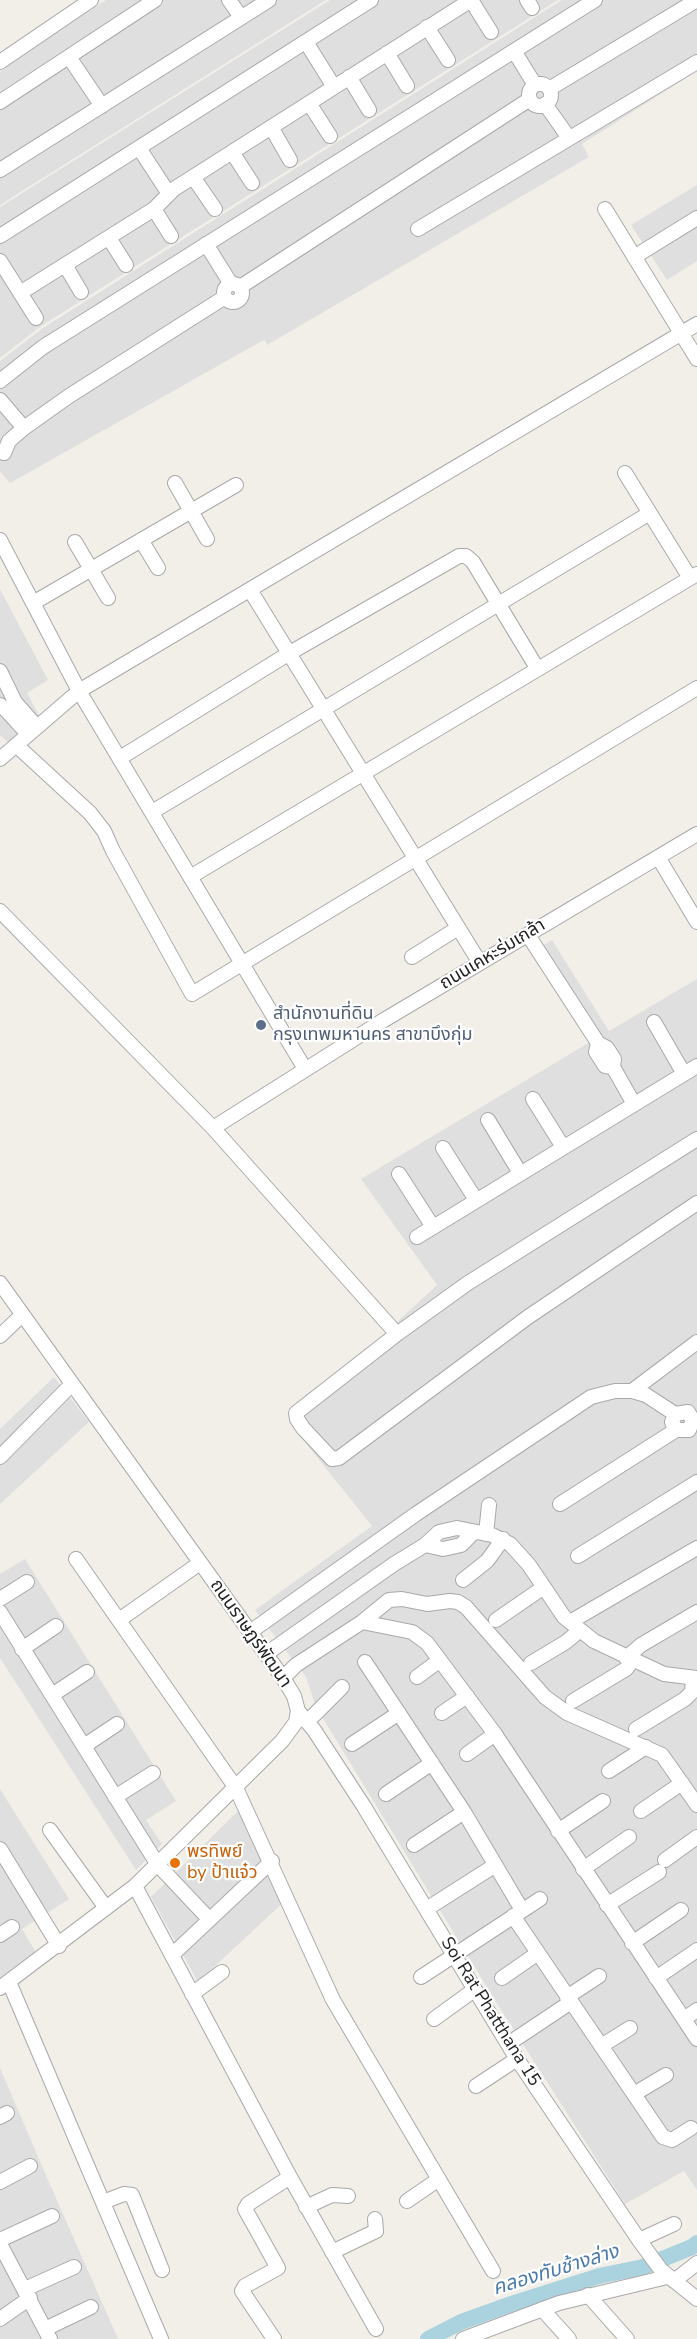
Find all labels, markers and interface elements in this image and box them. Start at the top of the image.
street label: ถนนเคหะร่มเกล้า [436,915,550,995]
place label: สำนักงานที่ดิน กรุงเทพมหานคร สาขาบึงกุ่ม [273,1004,473,1046]
marker: สำนักงานที่ดิน กรุงเทพมหานคร สาขาบึงกุ่ม [254,1018,268,1032]
street label: ถนนราษฏร์พัฒนา [205,1576,295,1692]
place label: พรทิพย์ by ป้าแจ๋ว [187,1842,258,1884]
marker: พรทิพย์ by ป้าแจ๋ว [168,1856,182,1870]
street label: Soi Rat Phatthana 15 [435,1934,545,2090]
water label: คลองทับช้างล่าง [490,2240,622,2302]

